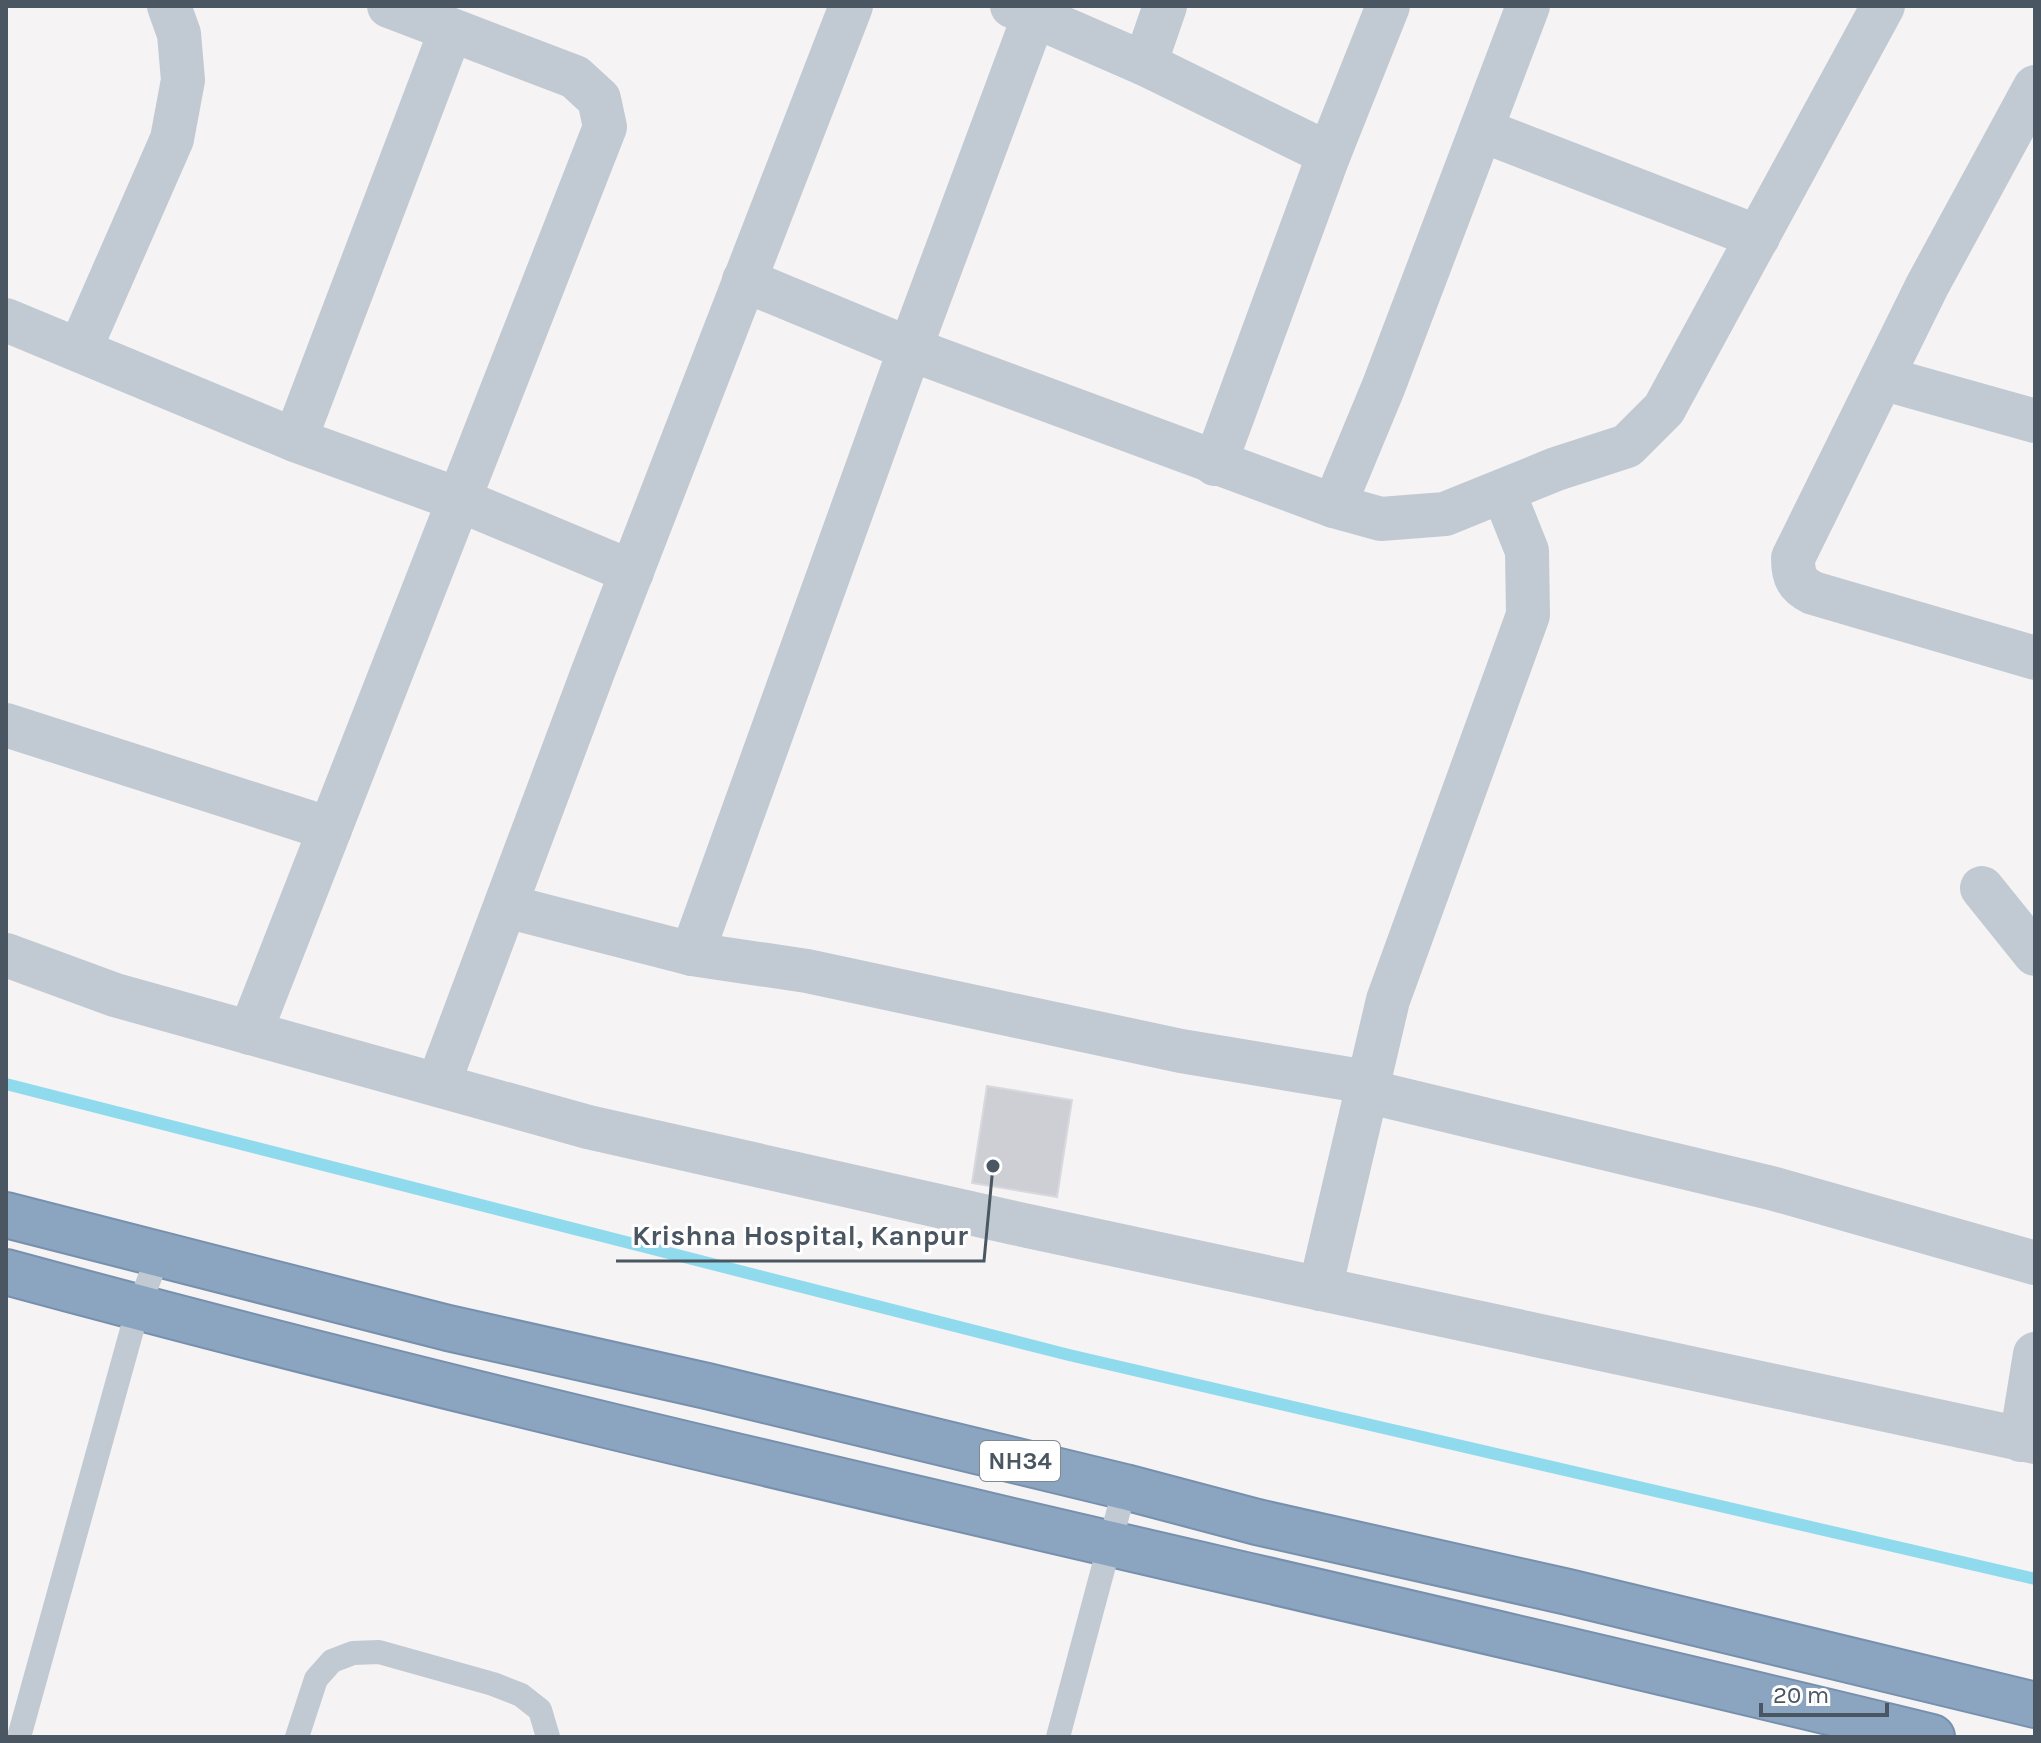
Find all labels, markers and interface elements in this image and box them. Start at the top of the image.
callout: Krishna Hospital, Kanpur [616,1209,984,1261]
text: Krishna Hospital, Kanpur [632,1219,968,1252]
road number: NH34 [980,1441,1060,1481]
scale bar [1761,1667,1887,1717]
text: 20 m [1773,1681,1829,1709]

